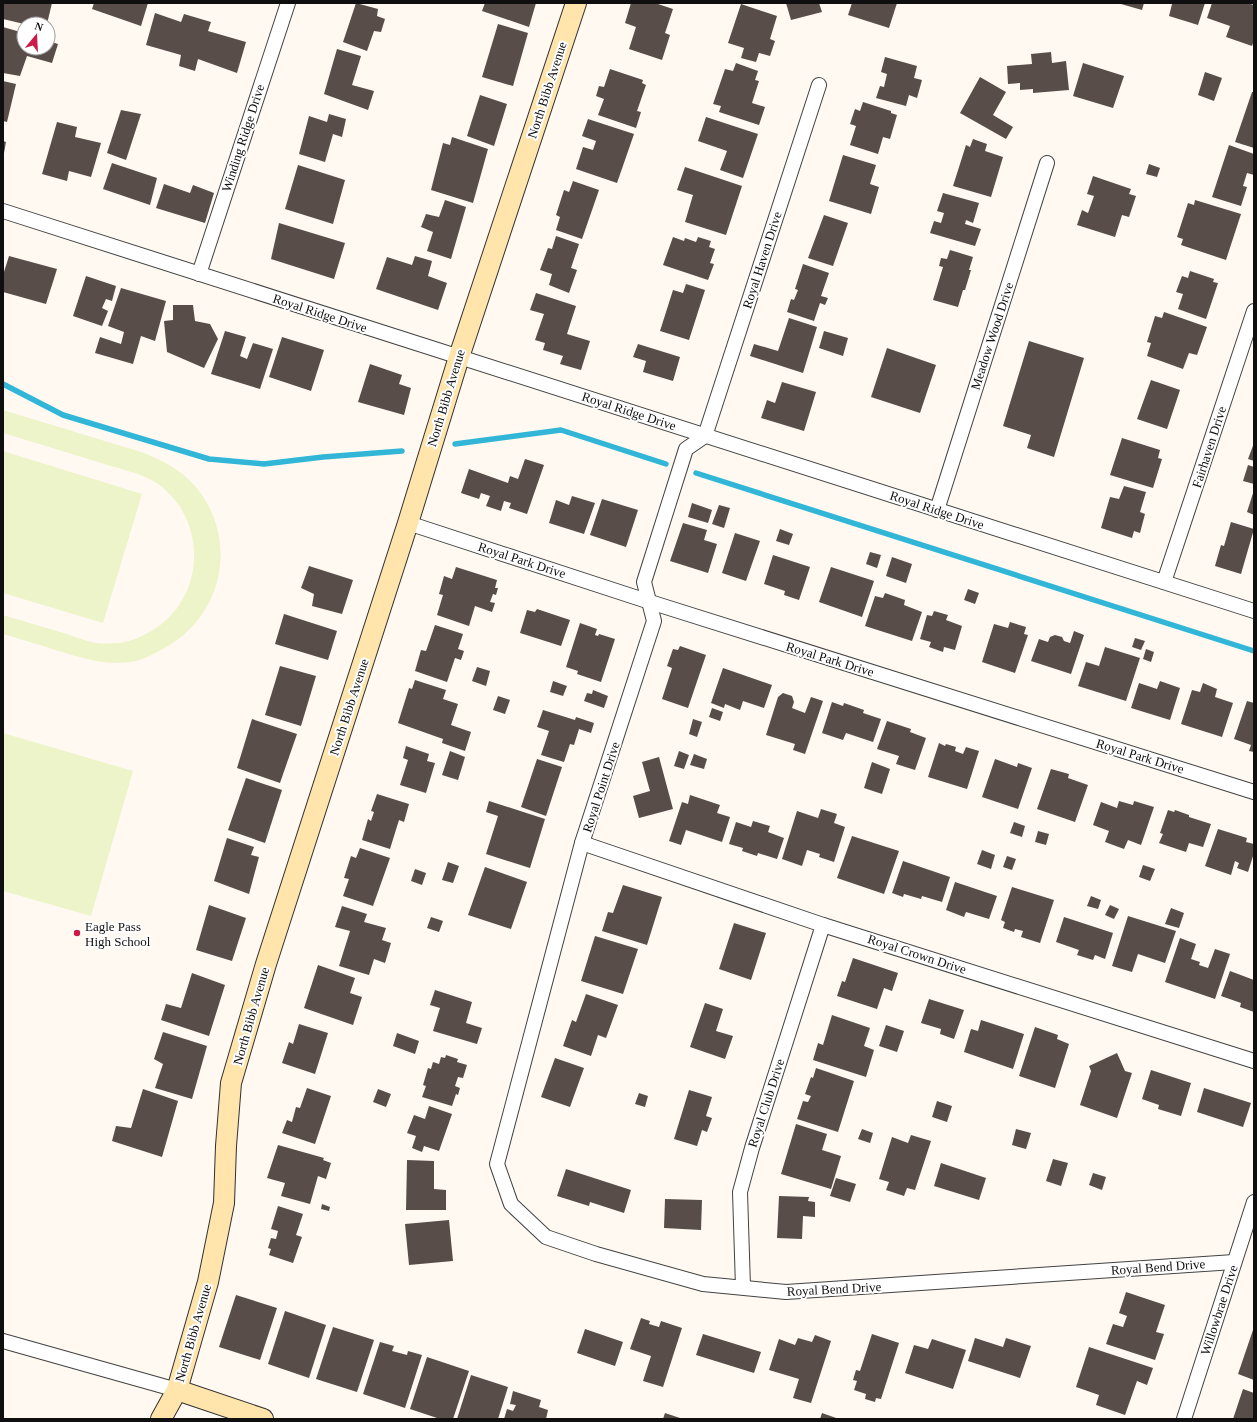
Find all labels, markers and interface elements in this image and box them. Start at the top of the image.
north arrow [16,16,56,56]
text: N [33,20,45,33]
street label: North Bibb Avenue [524,40,570,140]
street label: Winding Ridge Drive [219,82,268,194]
street label: Royal Haven Drive [739,209,785,310]
street label: Meadow Wood Drive [968,280,1017,392]
street label: Royal Ridge Drive [271,291,369,335]
street label: North Bibb Avenue [424,347,468,448]
street label: Royal Ridge Drive [580,389,678,433]
street label: Fairhaven Drive [1189,404,1229,490]
street label: Royal Ridge Drive [888,488,986,532]
street label: Royal Park Drive [476,539,568,581]
street label: Royal Park Drive [784,639,876,680]
street label: North Bibb Avenue [326,657,372,757]
street label: Royal Park Drive [1094,736,1186,777]
street label: Royal Point Drive [579,739,623,834]
place label: Eagle Pass High School [85,919,151,949]
marker: Eagle Pass High School [72,928,82,938]
street label: Royal Crown Drive [866,931,968,977]
street label: North Bibb Avenue [230,965,272,1067]
street label: Royal Club Drive [745,1057,787,1149]
street label: Royal Bend Drive [1110,1256,1206,1278]
street label: Willowbrae Drive [1197,1263,1241,1357]
street label: Royal Bend Drive [786,1279,882,1299]
street label: North Bibb Avenue [172,1282,214,1384]

